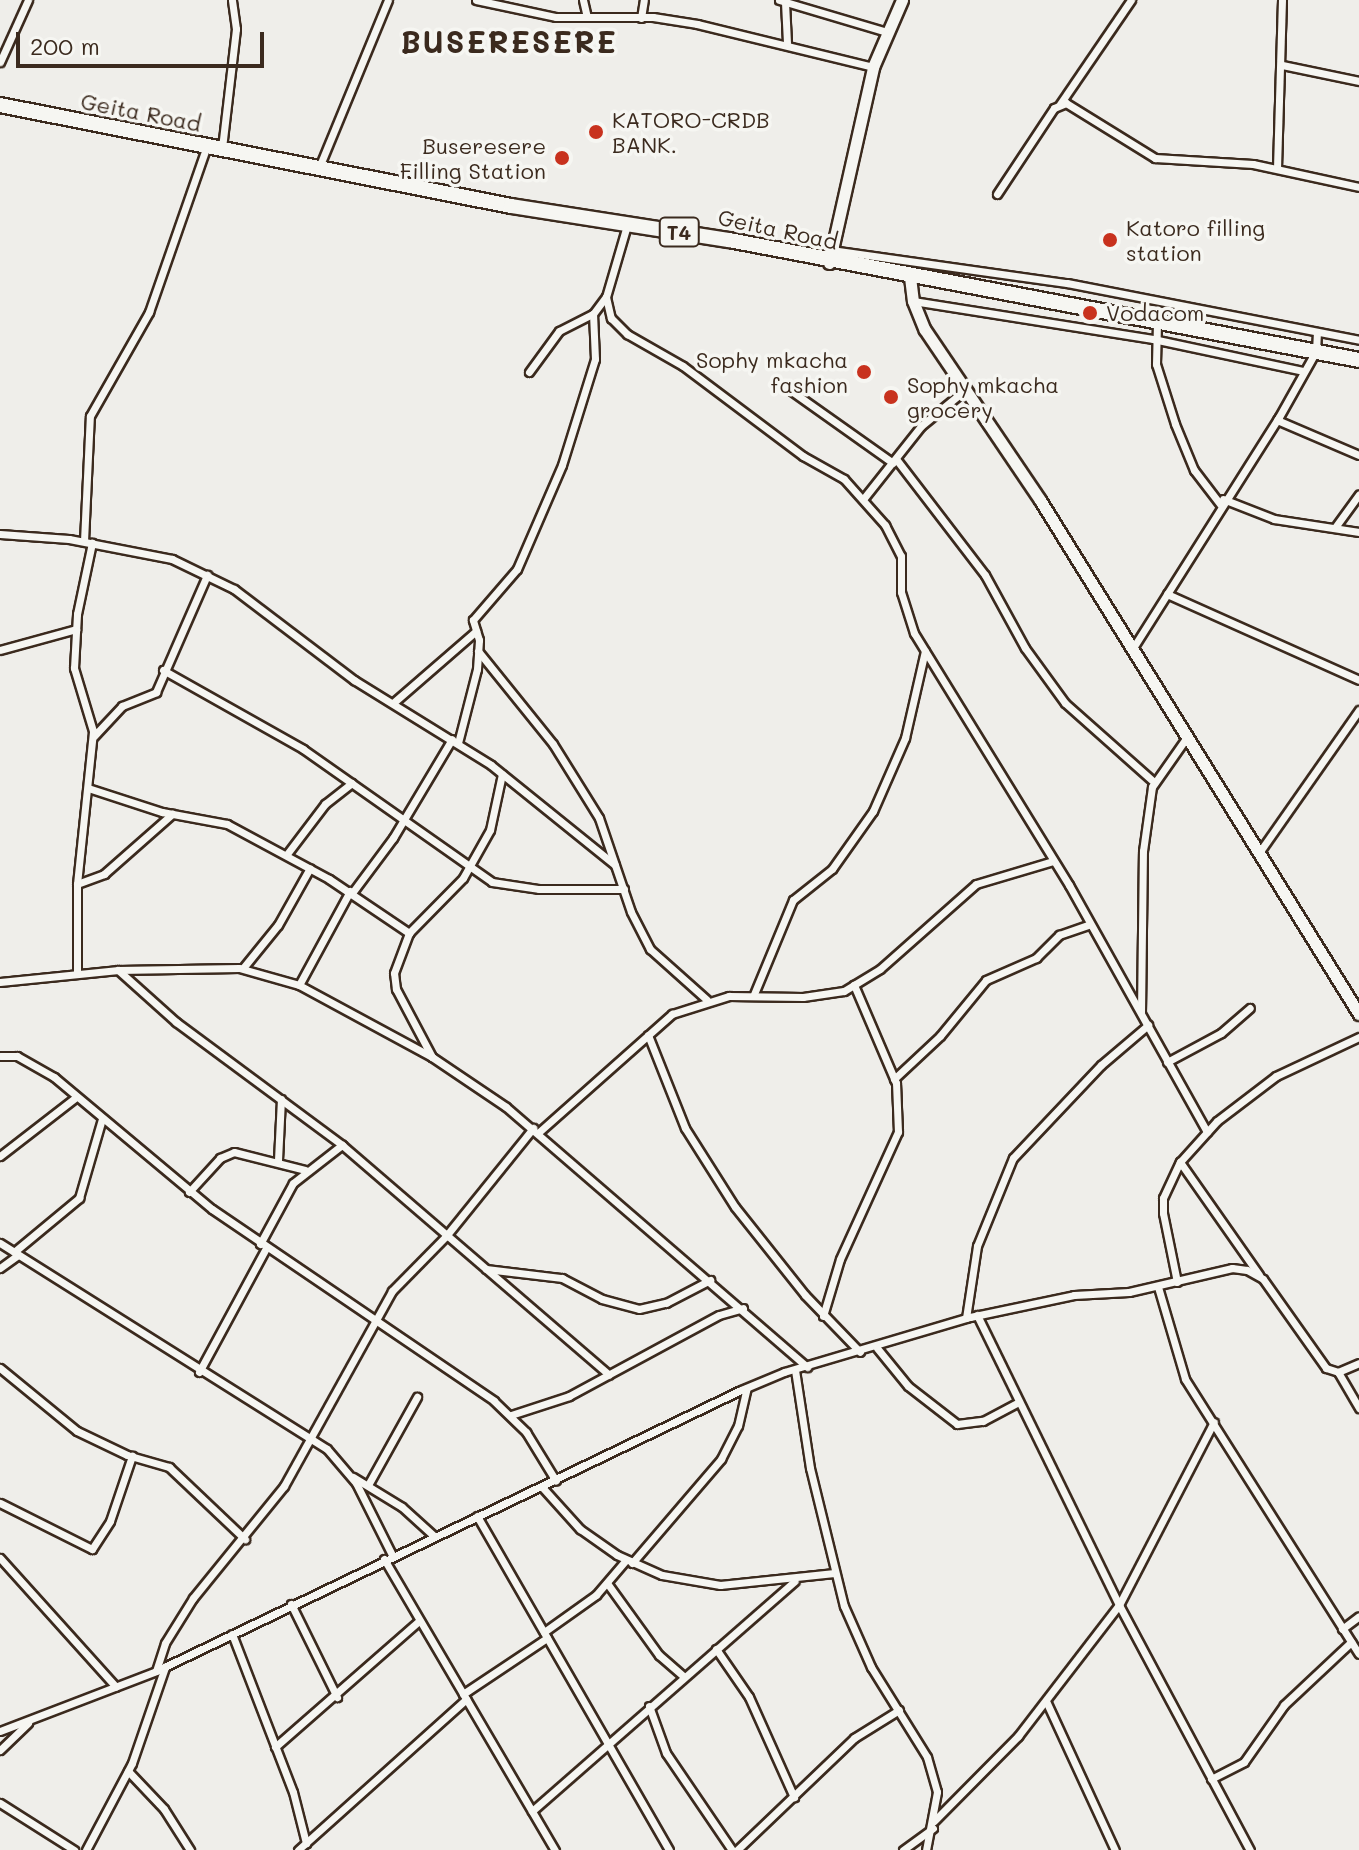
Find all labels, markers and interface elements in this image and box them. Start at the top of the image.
scale bar [20,16,268,66]
district label: BUSERESERE [400,23,618,59]
text: 200 m [30,30,100,61]
street label: Geita Road [79,87,203,137]
place label: KATORO-CRDB BANK. [612,106,770,158]
marker: KATORO-CRDB BANK. [587,123,605,141]
place label: Buseresere Filling Station [400,132,546,184]
marker: Buseresere Filling Station [553,149,571,167]
street label: Geita Road [716,203,840,255]
place label: Katoro filling station [1126,214,1265,266]
road number: T4 [657,216,701,248]
marker: Katoro filling station [1101,231,1119,249]
place label: Vodacom [1106,300,1204,326]
marker: Vodacom [1081,304,1099,322]
place label: Sophy mkacha fashion [696,346,848,398]
marker: Sophy mkacha fashion [855,363,873,381]
place label: Sophy mkacha grocery [907,371,1059,422]
marker: Sophy mkacha grocery [882,388,900,406]

